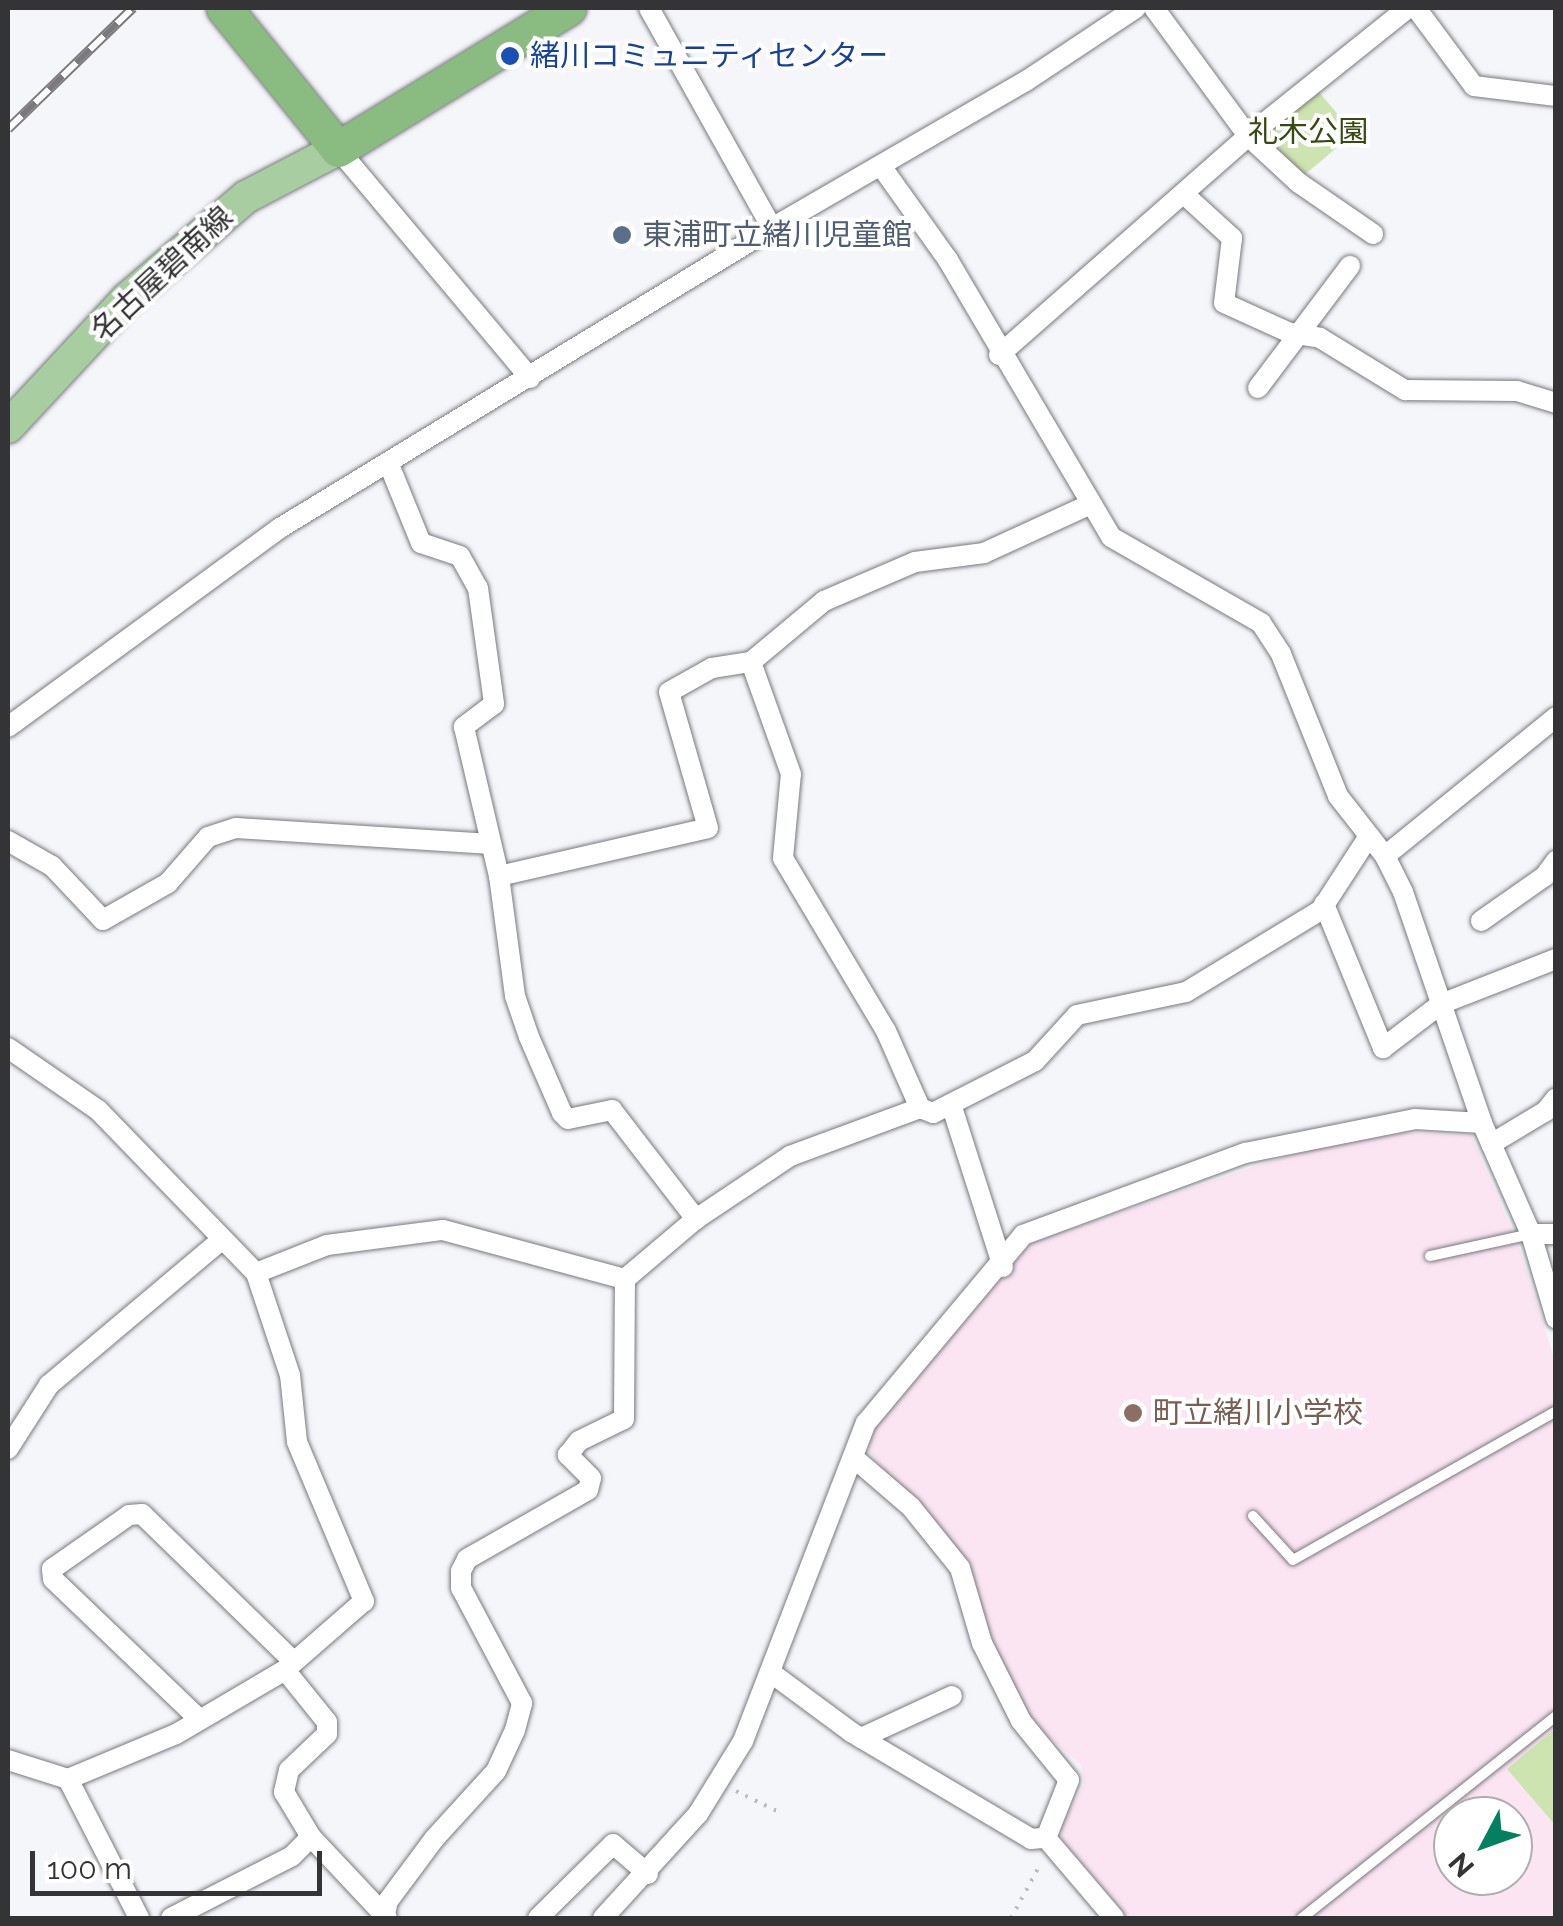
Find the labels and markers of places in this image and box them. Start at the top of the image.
place label: 緒川コミュニティセンター [530,38,890,74]
marker: 緒川コミュニティセンター [499,45,521,67]
place label: 東浦町立緒川児童館 [642,217,912,253]
marker: 東浦町立緒川児童館 [611,224,633,246]
place label: 町立緒川小学校 [1153,1395,1363,1431]
marker: 町立緒川小学校 [1122,1402,1144,1424]

